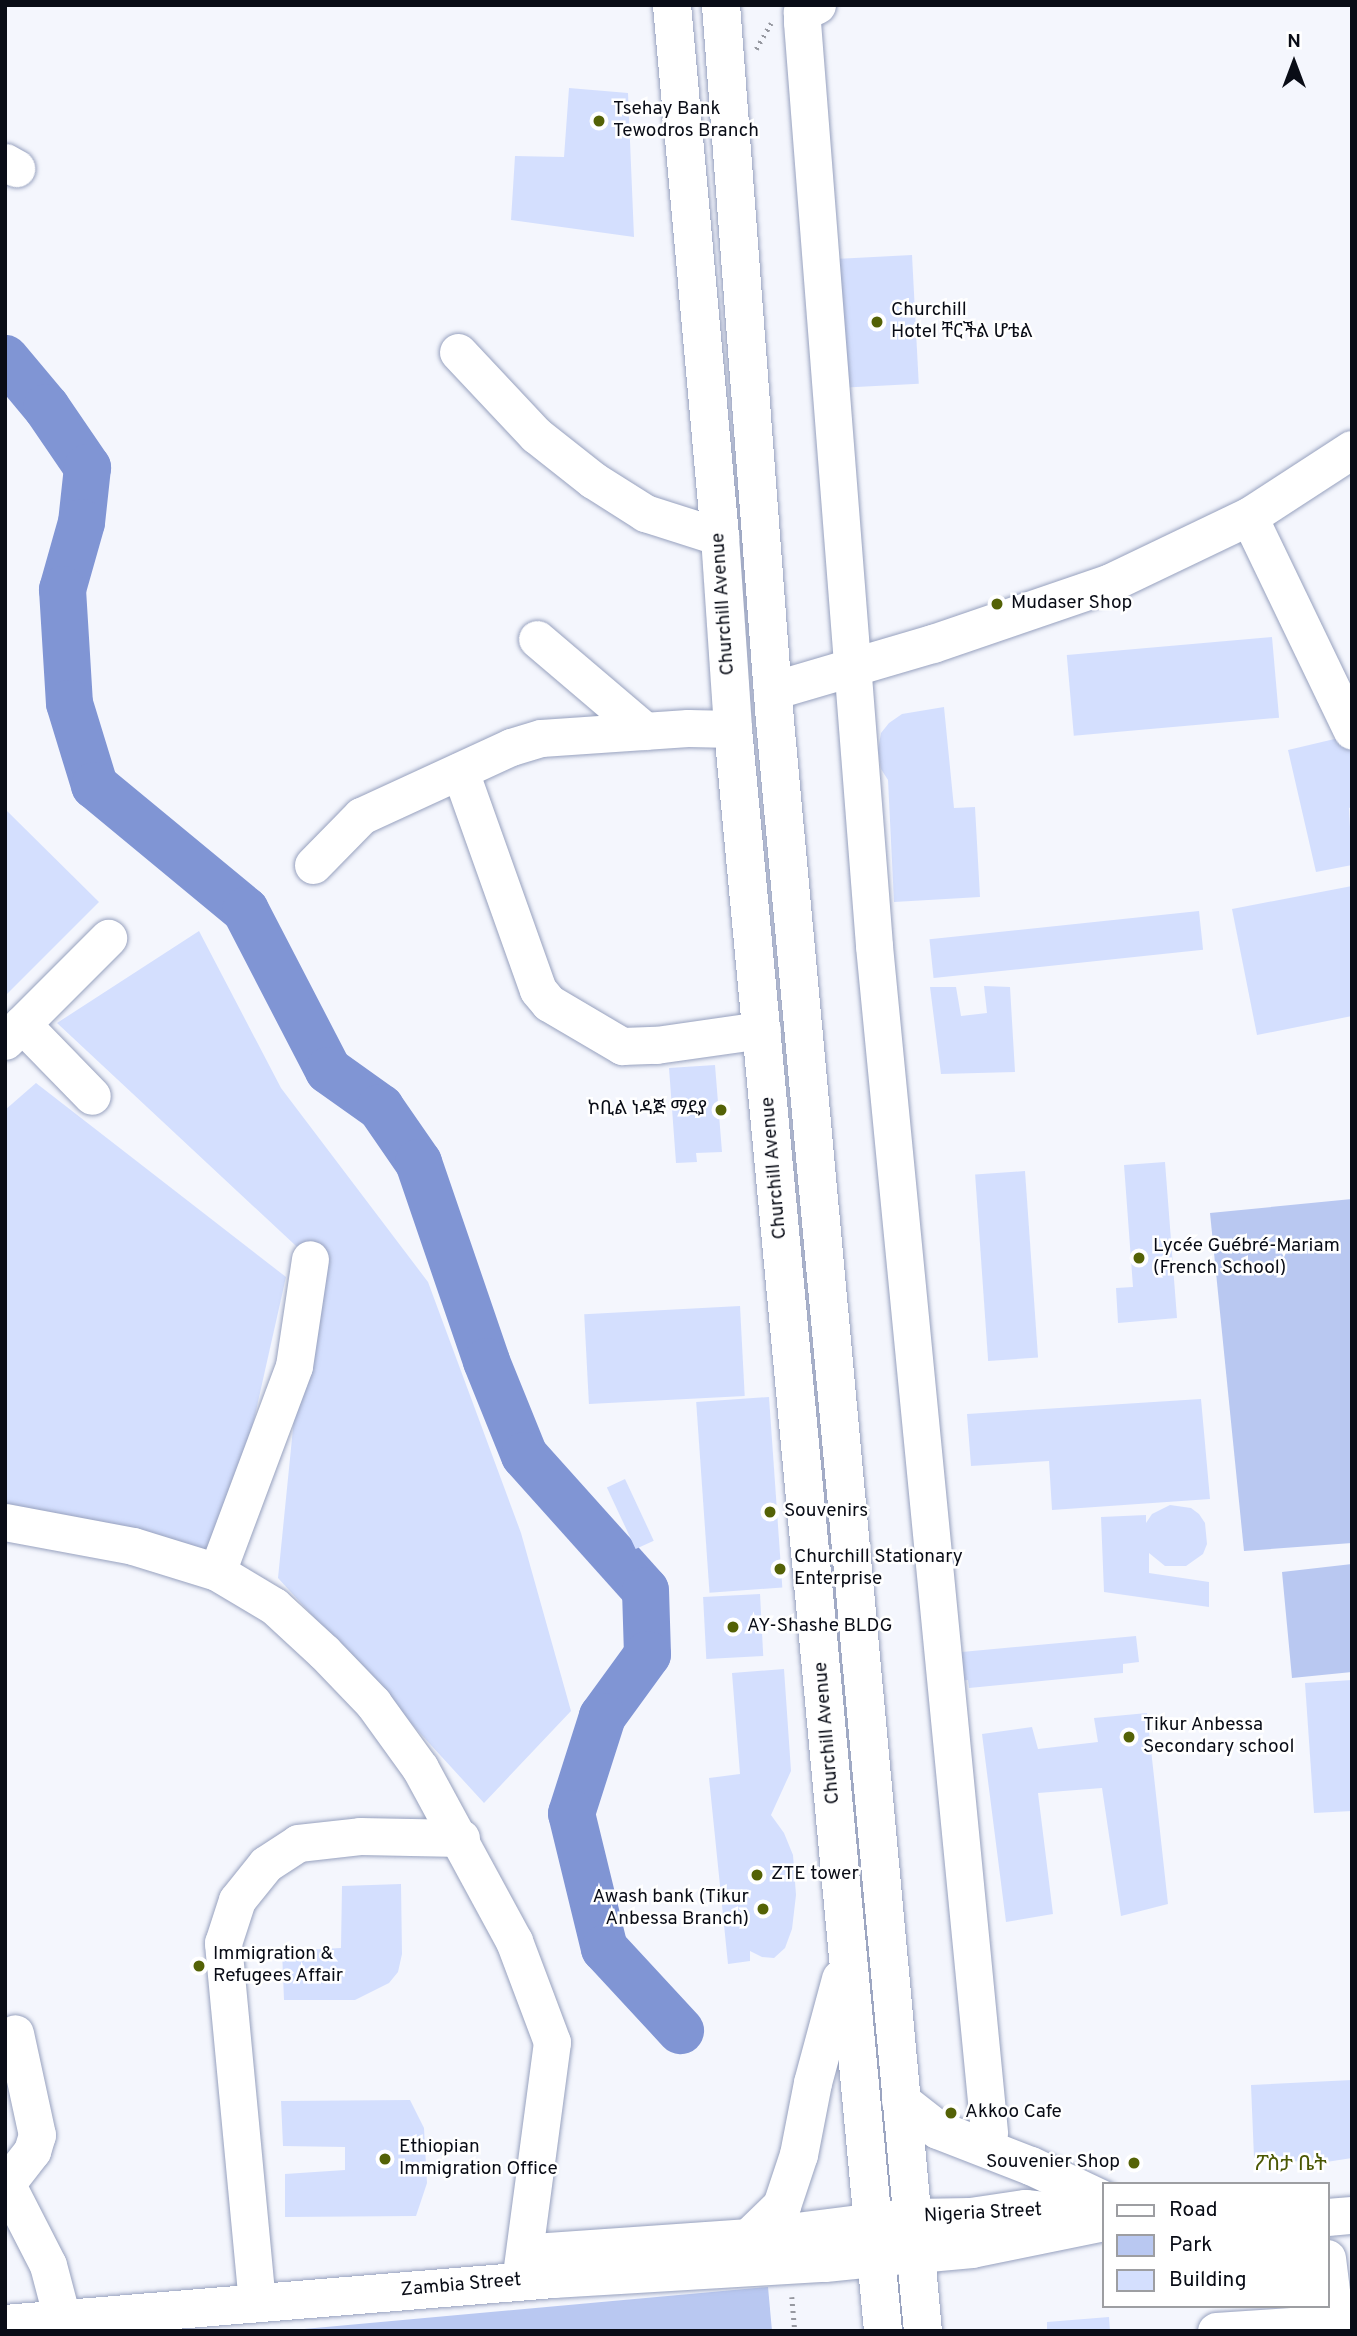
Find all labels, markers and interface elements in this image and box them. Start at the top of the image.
north arrow [1259,28,1329,98]
text: N [1287,30,1301,54]
place label: Tsehay Bank Tewodros Branch [613,99,759,143]
marker: Tsehay Bank Tewodros Branch [591,113,607,129]
place label: Churchill Hotel ቸርችል ሆቴል [891,300,1033,344]
marker: Churchill Hotel ቸርችል ሆቴል [869,314,885,330]
street label: Churchill Avenue [708,532,740,676]
place label: Mudaser Shop [1011,593,1132,615]
marker: Mudaser Shop [989,596,1005,612]
street label: Churchill Avenue [757,1095,793,1241]
place label: ኮቢል ነዳጅ ማደያ [588,1099,707,1121]
marker: ኮቢል ነዳጅ ማደያ [713,1102,729,1118]
place label: Lycée Guébré-Mariam (French School) [1153,1236,1340,1280]
marker: Lycée Guébré-Mariam (French School) [1131,1250,1147,1266]
place label: Souvenirs [784,1501,868,1523]
marker: Souvenirs [762,1504,778,1520]
place label: Churchill Stationary Enterprise [794,1547,963,1591]
marker: Churchill Stationary Enterprise [772,1561,788,1577]
place label: AY-Shashe BLDG [747,1616,892,1638]
marker: AY-Shashe BLDG [725,1619,741,1635]
street label: Churchill Avenue [810,1660,846,1806]
place label: Tikur Anbessa Secondary school [1143,1715,1294,1759]
marker: Tikur Anbessa Secondary school [1121,1729,1137,1745]
place label: ZTE tower [771,1864,859,1886]
marker: ZTE tower [749,1867,765,1883]
place label: Awash bank (Tikur Anbessa Branch) [593,1887,749,1931]
marker: Awash bank (Tikur Anbessa Branch) [755,1901,771,1917]
place label: Immigration & Refugees Affair [213,1944,344,1988]
marker: Immigration & Refugees Affair [191,1958,207,1974]
place label: Akkoo Cafe [965,2102,1062,2124]
marker: Akkoo Cafe [943,2105,959,2121]
place label: Ethiopian Immigration Office [399,2137,558,2181]
marker: Ethiopian Immigration Office [377,2151,393,2167]
place label: Souvenier Shop [986,2152,1120,2174]
district label: ፖስታ ቤት [1255,2152,1327,2178]
marker: Souvenier Shop [1126,2155,1142,2171]
legend [1102,2182,1329,2308]
text: Road [1169,2197,1218,2224]
street label: Nigeria Street [923,2200,1043,2228]
text: Park [1169,2232,1212,2259]
text: Building [1169,2267,1247,2294]
street label: Zambia Street [400,2269,522,2303]

